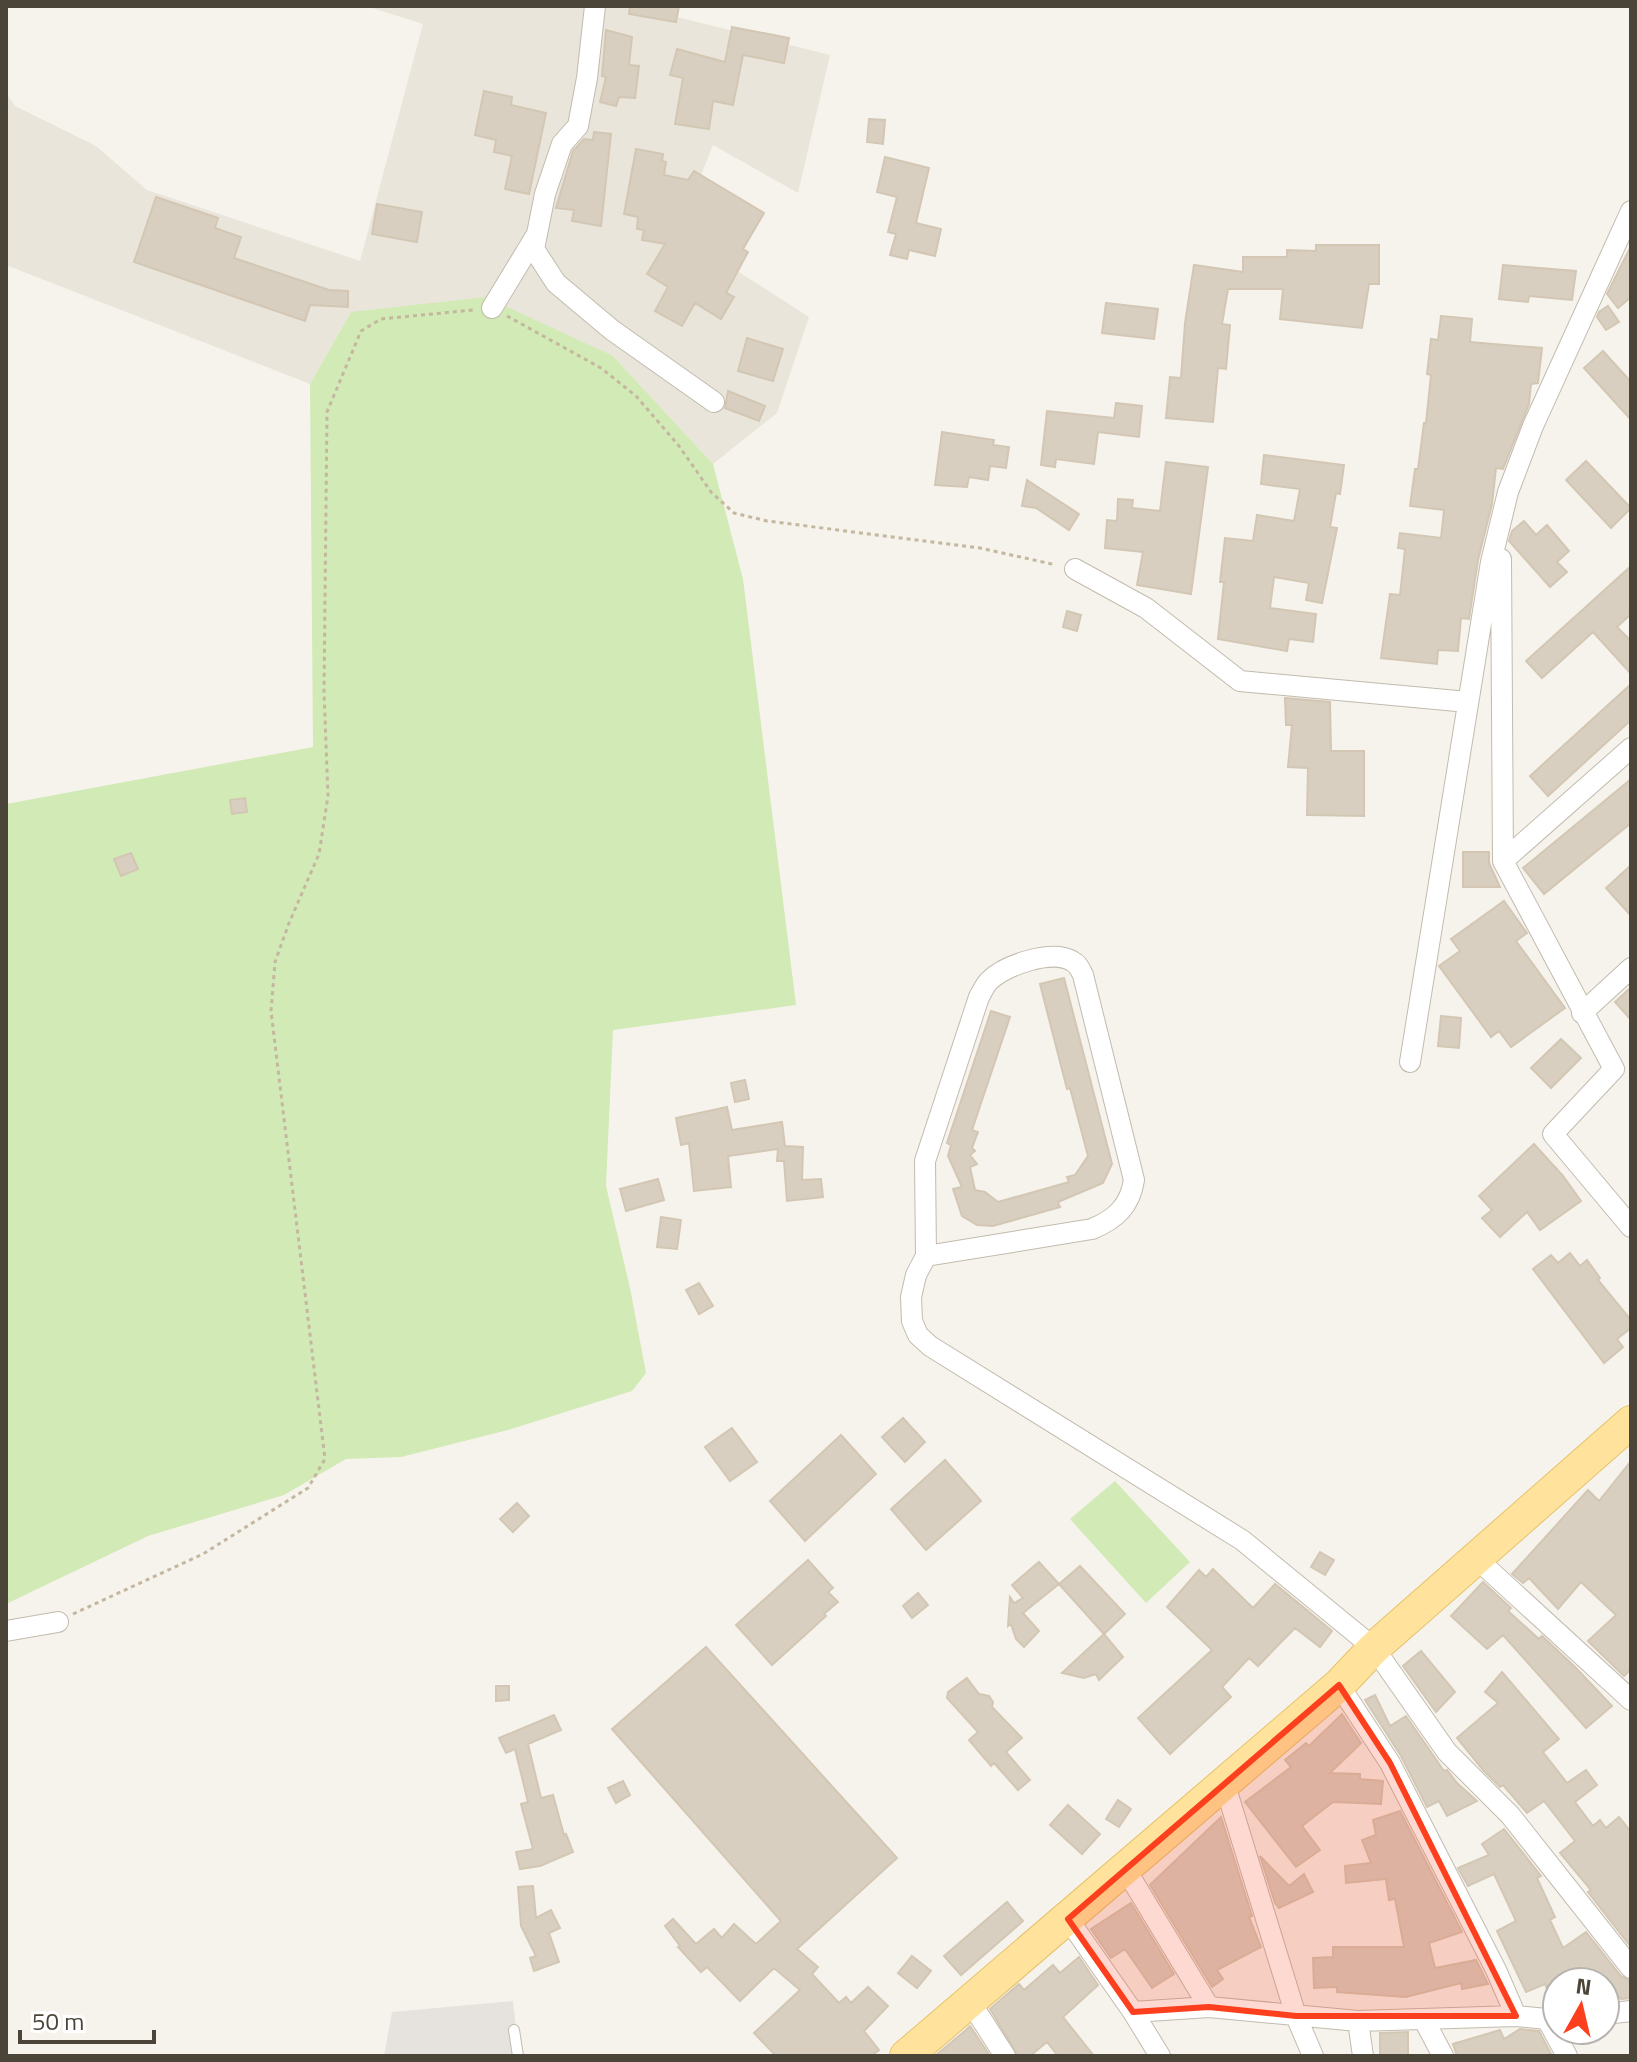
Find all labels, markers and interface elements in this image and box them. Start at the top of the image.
north arrow [1541,1966,1621,2046]
text: N [1574,1968,1594,2004]
scale bar [20,1994,154,2044]
text: 50 m [32,2003,84,2039]

